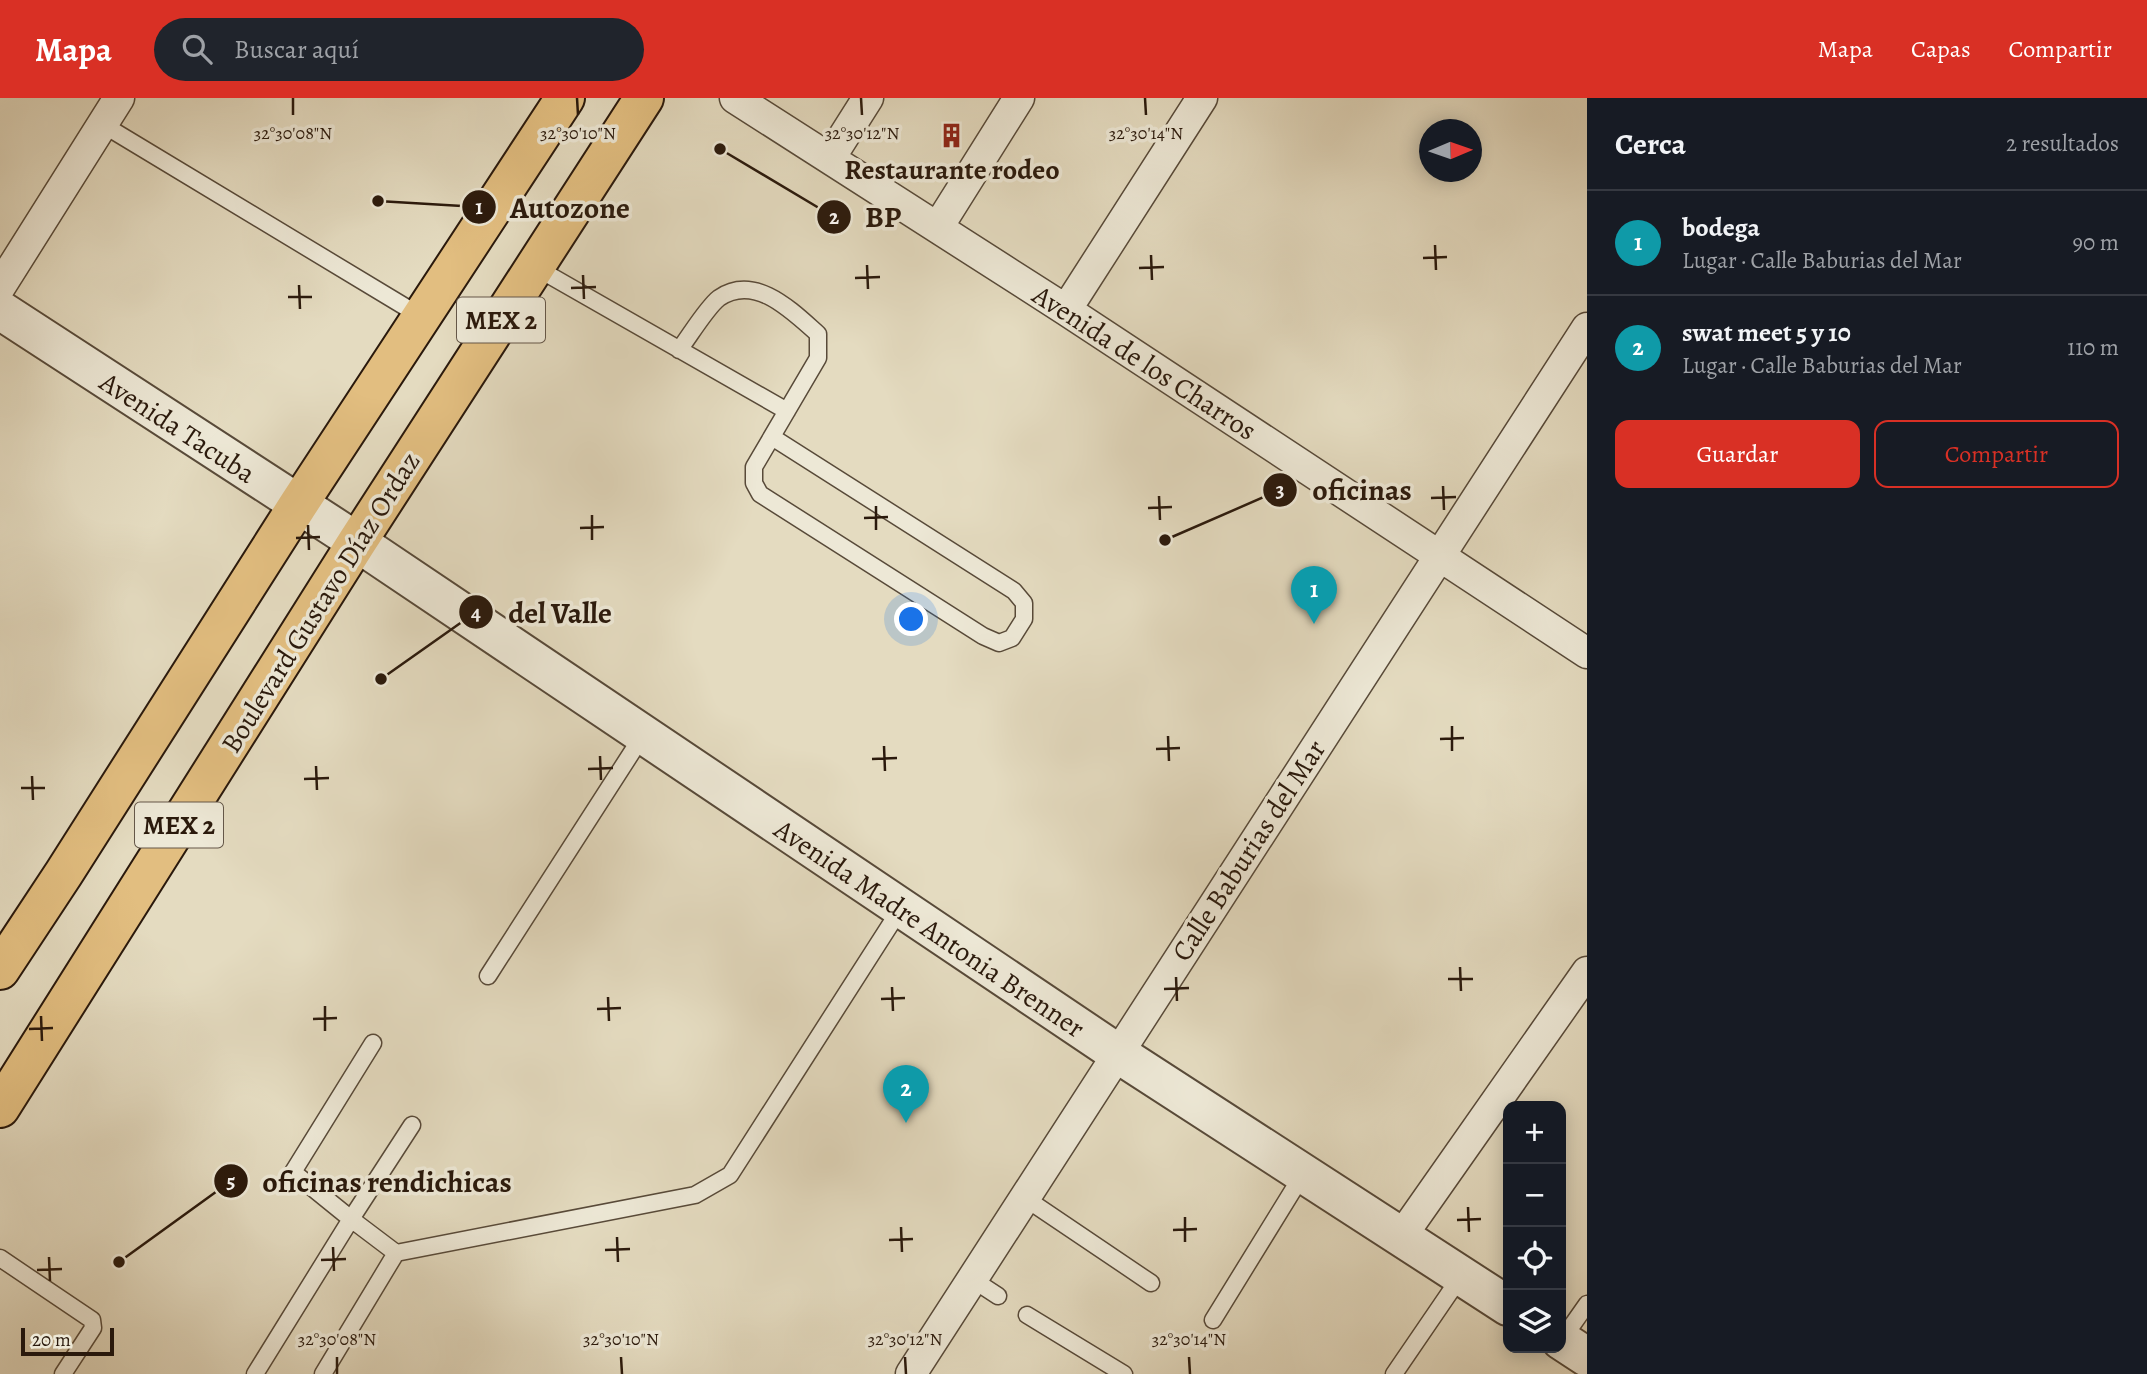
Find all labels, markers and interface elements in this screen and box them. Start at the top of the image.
search box [154,18,644,81]
text: Mapa [35,27,112,72]
icon: search [178,30,216,68]
text: Buscar aquí [234,32,359,67]
text: Mapa [1818,33,1873,65]
text: Capas [1911,33,1971,65]
text: Compartir [2009,33,2112,65]
north arrow [1419,119,1482,182]
text: 32°30'08"N [254,121,332,145]
text: 32°30'10"N [540,121,616,145]
text: 32°30'12"N [825,121,899,145]
building icon: Restaurante rodeo [938,121,966,149]
text: 32°30'14"N [1109,121,1183,145]
text: Cerca [1615,124,1686,164]
text: 2 resultados [2006,128,2119,159]
place label: Restaurante rodeo [844,151,1060,189]
callout: Autozone [461,182,644,233]
text: Autozone [509,188,630,228]
callout: BP [816,191,915,242]
text: 1 [475,193,483,221]
text: BP [865,197,902,237]
text: 2 [829,203,839,231]
text: bodega [1682,210,1760,245]
text: 1 [1634,227,1642,258]
text: 90 m [2073,227,2119,258]
text: Lugar · Calle Baburias del Mar [1682,245,1962,276]
street label: Avenida de los Charros [1024,276,1264,450]
road number: MEX 2 [457,298,545,342]
text: swat meet 5 y 10 [1682,315,1851,350]
text: 2 [1632,332,1644,363]
text: 110 m [2067,332,2119,363]
text: Lugar · Calle Baburias del Mar [1682,350,1962,381]
street label: Avenida Tacuba [91,363,263,492]
button: Guardar [1615,420,1860,488]
button: Compartir [1874,420,2119,488]
street label: Boulevard Gustavo Díaz Ordaz [212,445,429,760]
callout: oficinas [1263,464,1425,515]
text: oficinas [1312,470,1412,510]
text: 3 [1275,476,1285,504]
pin: 1 [1291,566,1337,624]
callout: del Valle [459,587,625,638]
text: del Valle [508,593,612,633]
text: 4 [471,599,481,627]
your location [894,602,928,636]
street label: Calle Baburias del Mar [1163,732,1335,969]
road number: MEX 2 [135,803,223,848]
street label: Avenida Madre Antonia Brenner [766,810,1092,1047]
pin: 2 [883,1065,929,1123]
map controls [1503,1101,1566,1353]
button: + [1503,1101,1566,1164]
callout: oficinas rendichicas [213,1156,525,1207]
text: oficinas rendichicas [262,1162,512,1202]
button: − [1503,1164,1566,1227]
text: 5 [227,1167,236,1195]
button: locate [1503,1227,1566,1290]
button: layers [1503,1290,1566,1353]
scale bar [21,1325,114,1357]
text: 20 m [32,1327,71,1353]
text: 32°30'08"N [298,1327,376,1351]
text: 32°30'10"N [583,1327,659,1351]
text: 32°30'12"N [868,1327,942,1351]
text: 32°30'14"N [1152,1327,1226,1351]

